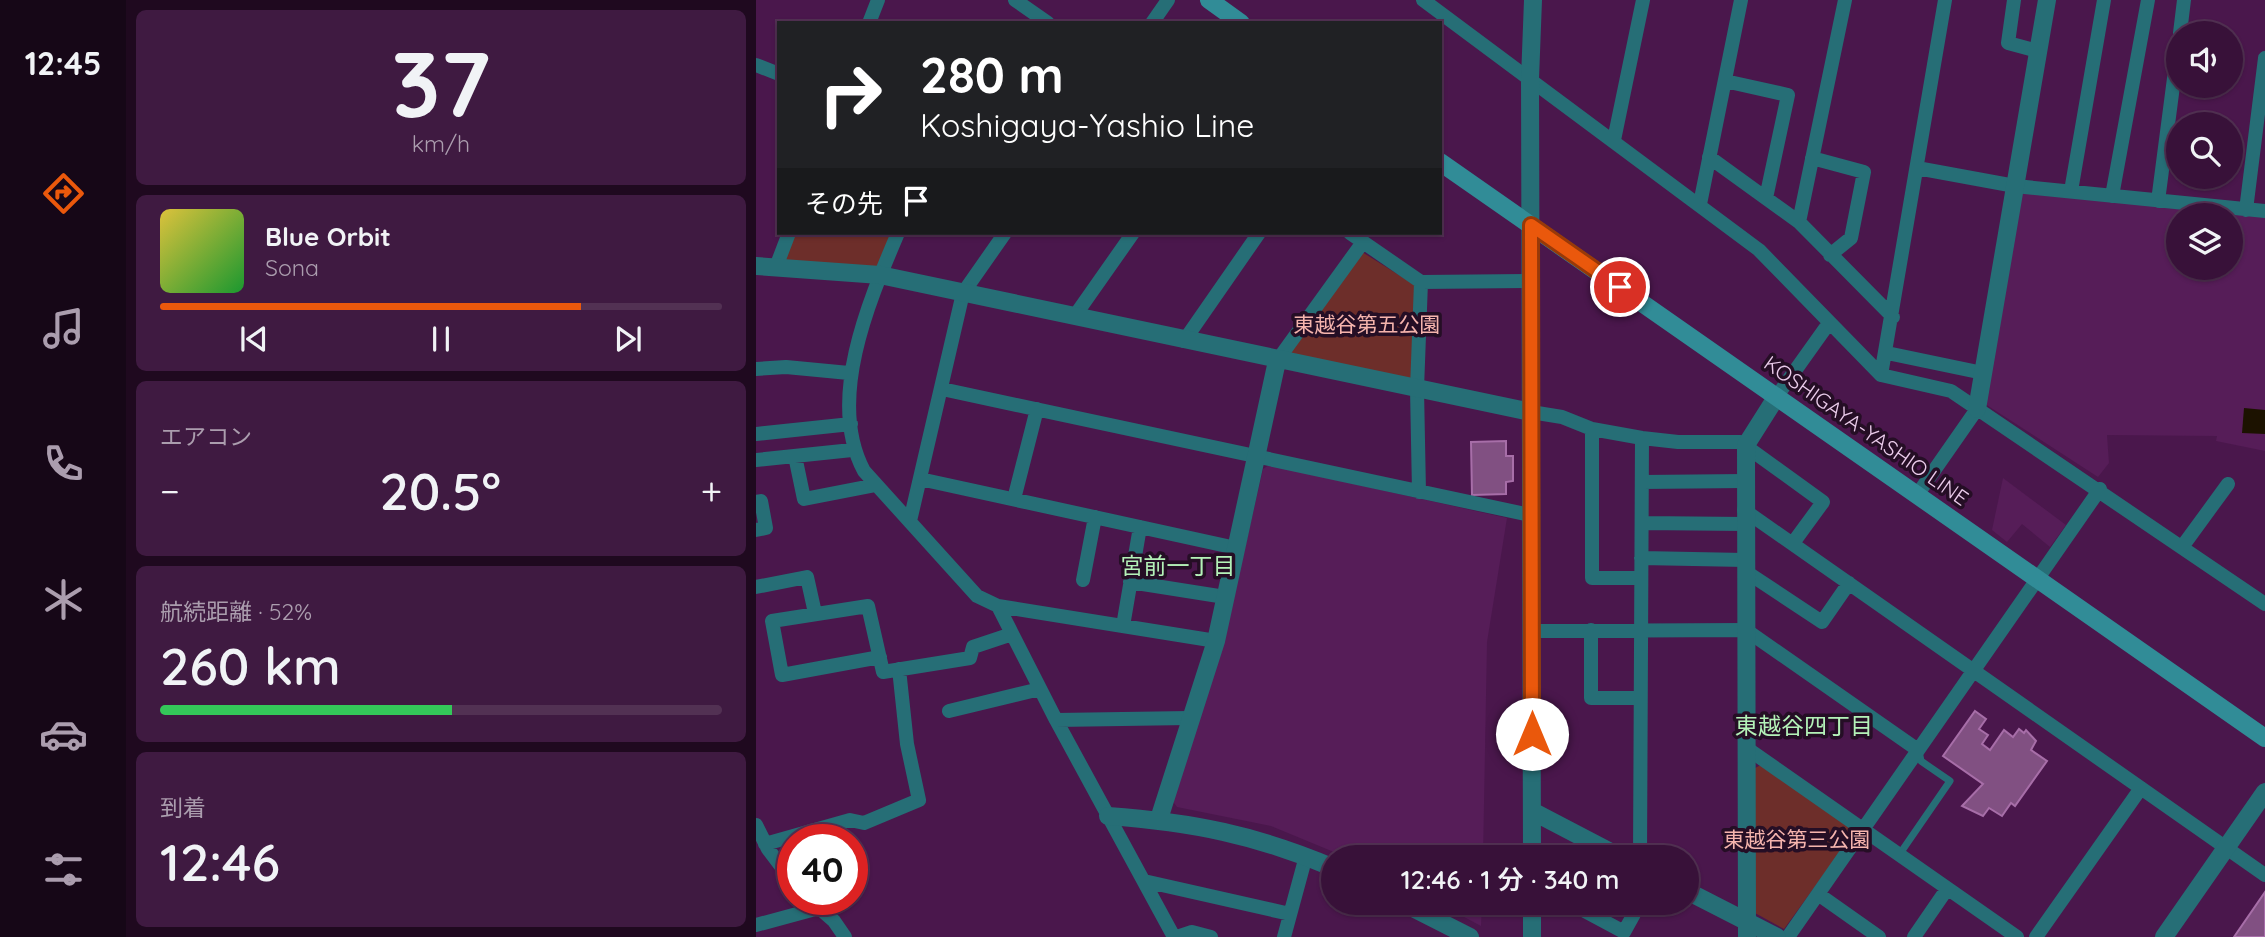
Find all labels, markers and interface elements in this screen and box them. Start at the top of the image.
map controls [2166,21,2243,280]
button: sound [2166,21,2243,98]
text: 37 [392,26,490,140]
text: 12:45 [25,43,101,83]
text: 280 m [920,44,1064,105]
icon: right [805,49,896,140]
text: Koshigaya-Yashio Line [920,105,1254,145]
button: search [2166,112,2243,189]
text: km/h [412,129,470,158]
icon: directions [39,169,88,218]
icon: arrive [897,182,935,220]
text: その先 [805,187,883,220]
button: layers [2166,203,2243,280]
text: Blue Orbit [265,220,391,253]
text: Sona [265,253,319,282]
pin [1590,257,1650,317]
icon: arrive [1601,268,1639,306]
icon: music [39,304,88,353]
park label: 東越谷第五公園 [1294,311,1441,337]
icon: previous [235,320,273,358]
icon: pause [422,320,460,358]
icon: next [609,320,647,358]
street label: KOSHIGAYA-YASHIO LINE [1759,350,1974,511]
text: エアコン [160,422,252,451]
icon: phone [39,439,88,488]
text: 20.5° [379,458,501,523]
text: − [160,467,180,515]
text: + [701,467,722,515]
district label: 宮前一丁目 [1121,551,1236,580]
icon: climate [39,575,88,624]
text: 航続距離 · 52% [160,597,312,626]
text: 260 km [160,633,341,698]
position arrow [1495,697,1569,771]
icon: car [39,710,88,759]
district label: 東越谷四丁目 [1735,711,1873,740]
text: 到着 [160,793,206,822]
speed limit sign: 40 [777,824,868,915]
park label: 東越谷第三公園 [1724,826,1871,852]
text: 12:46 [160,829,280,894]
icon: filters [39,845,88,894]
text: 12:46 · 1 分 · 340 m [1401,863,1619,896]

